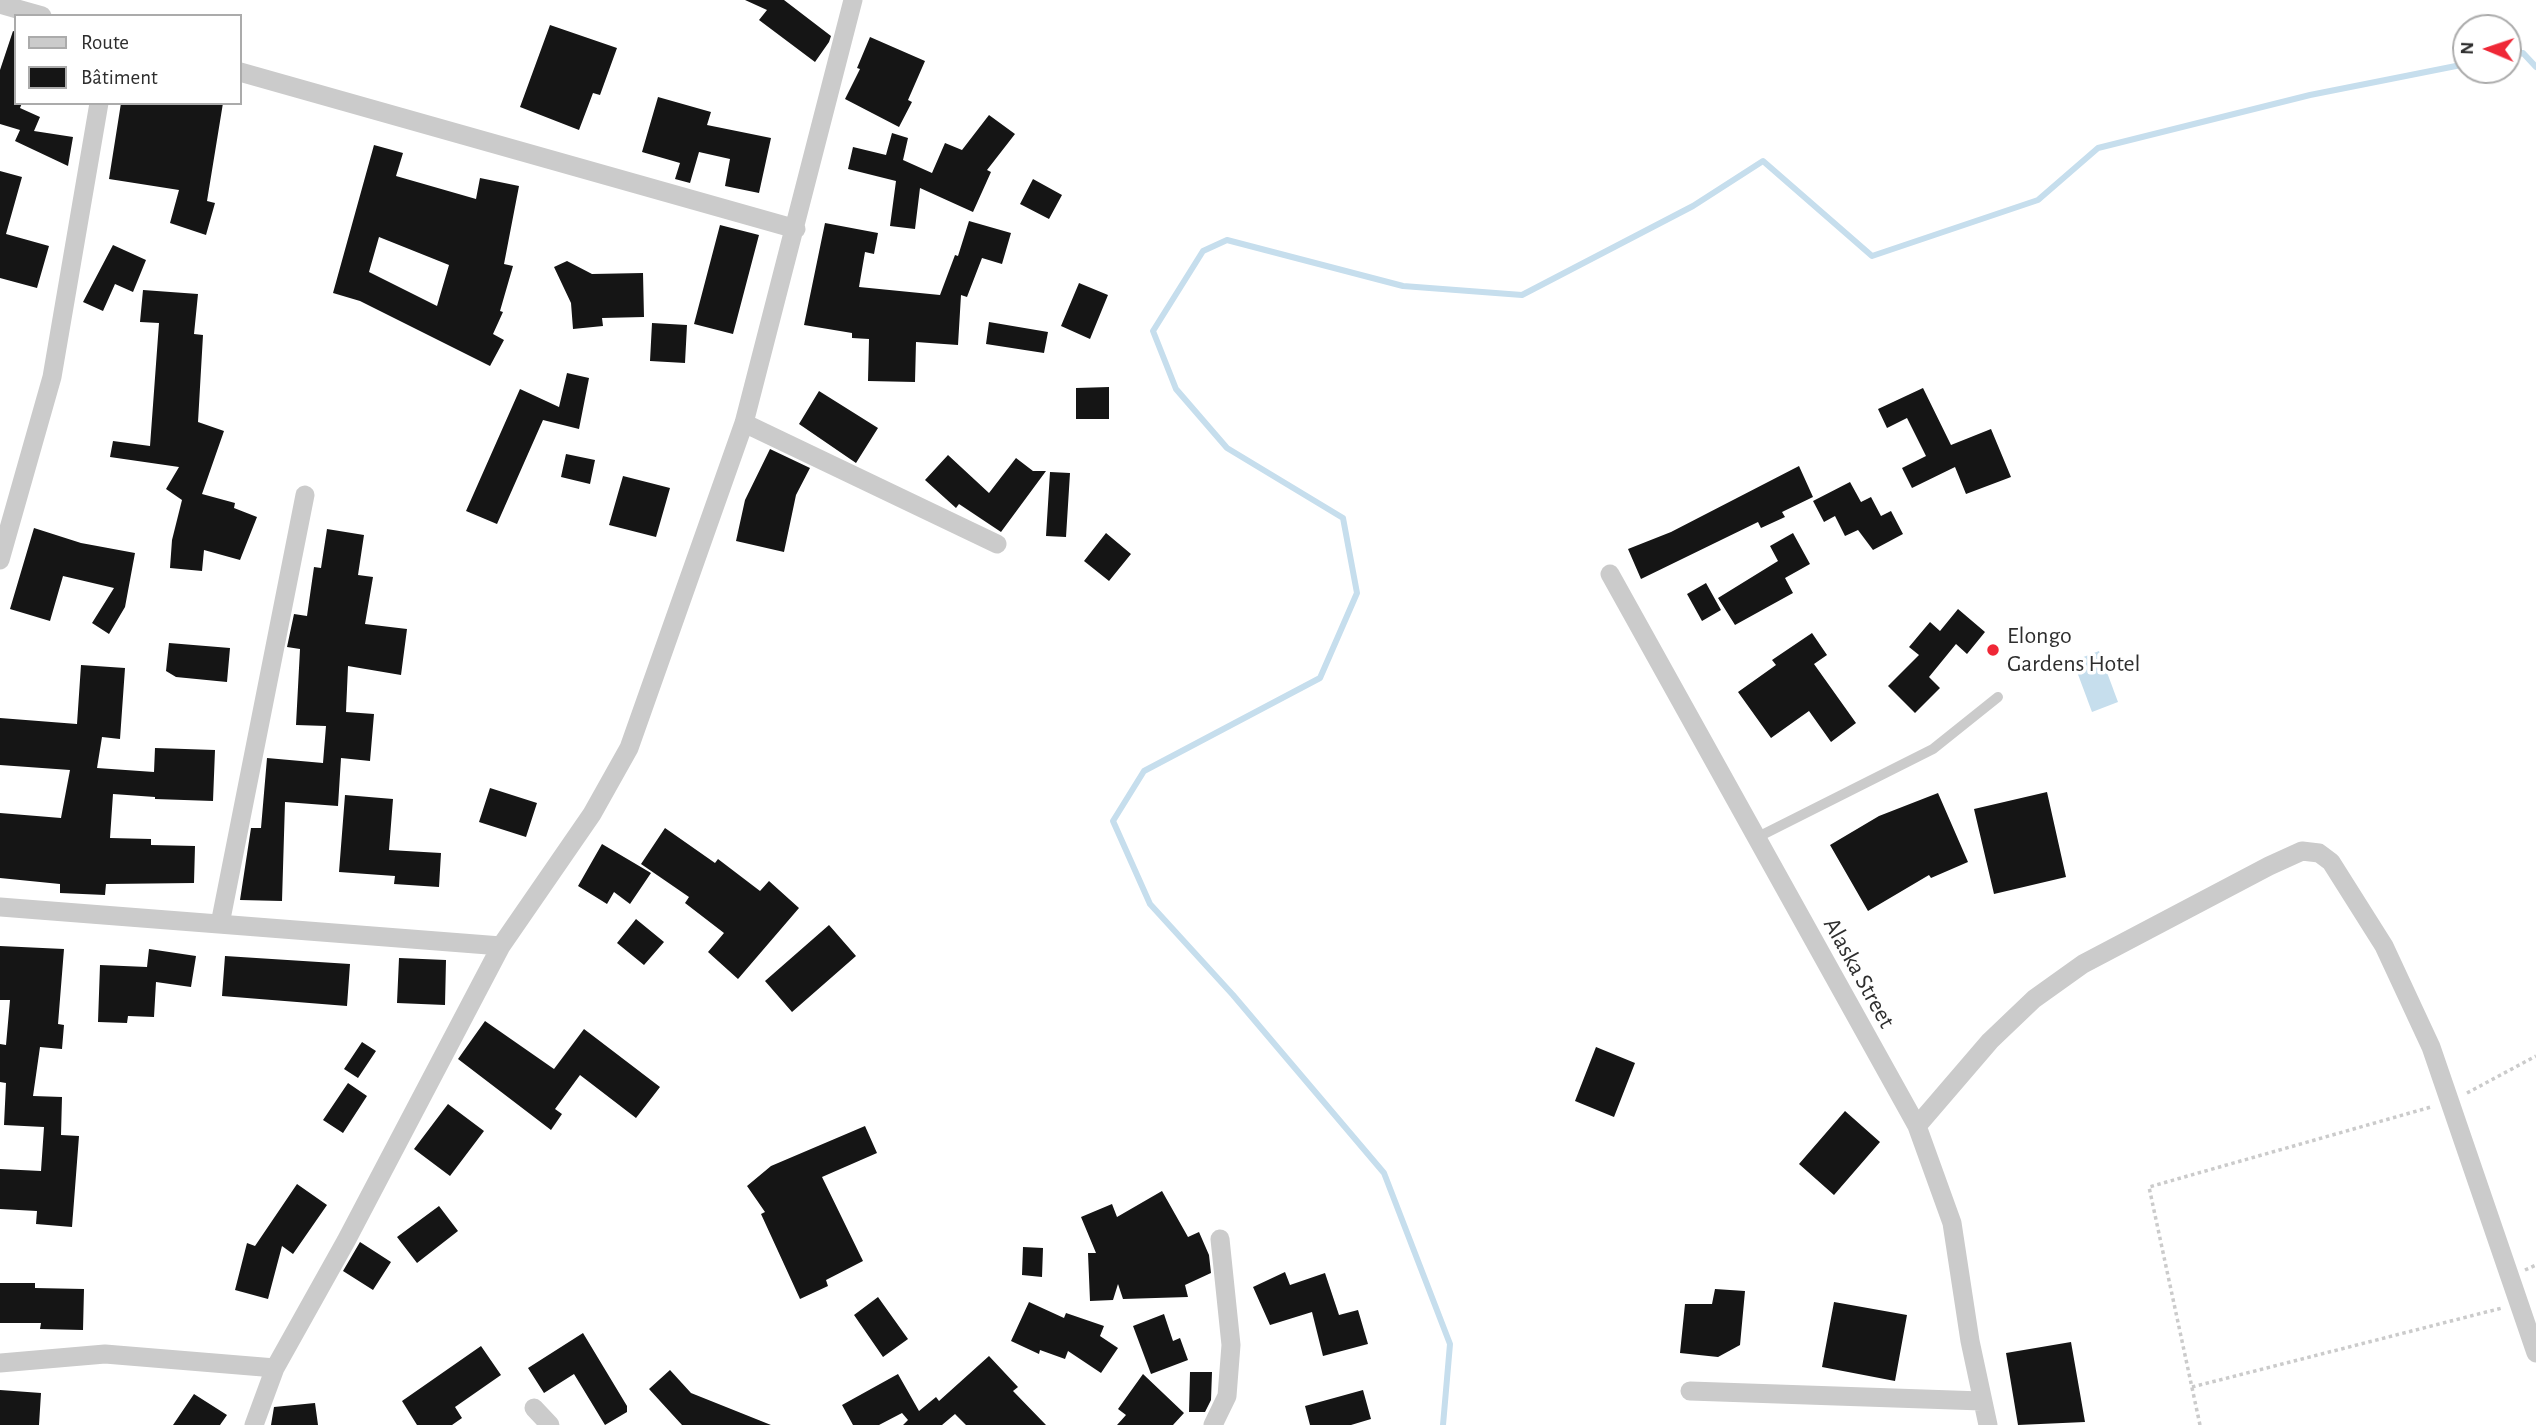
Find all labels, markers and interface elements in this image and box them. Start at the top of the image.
legend [14,14,242,105]
north arrow [2452,14,2522,84]
text: Route [81,32,129,53]
text: N [2458,41,2477,55]
text: Bâtiment [81,67,158,88]
place label: Elongo Gardens Hotel [2007,622,2140,678]
marker: Elongo Gardens Hotel [1985,642,2001,658]
street label: Alaska Street [1817,913,1901,1033]

